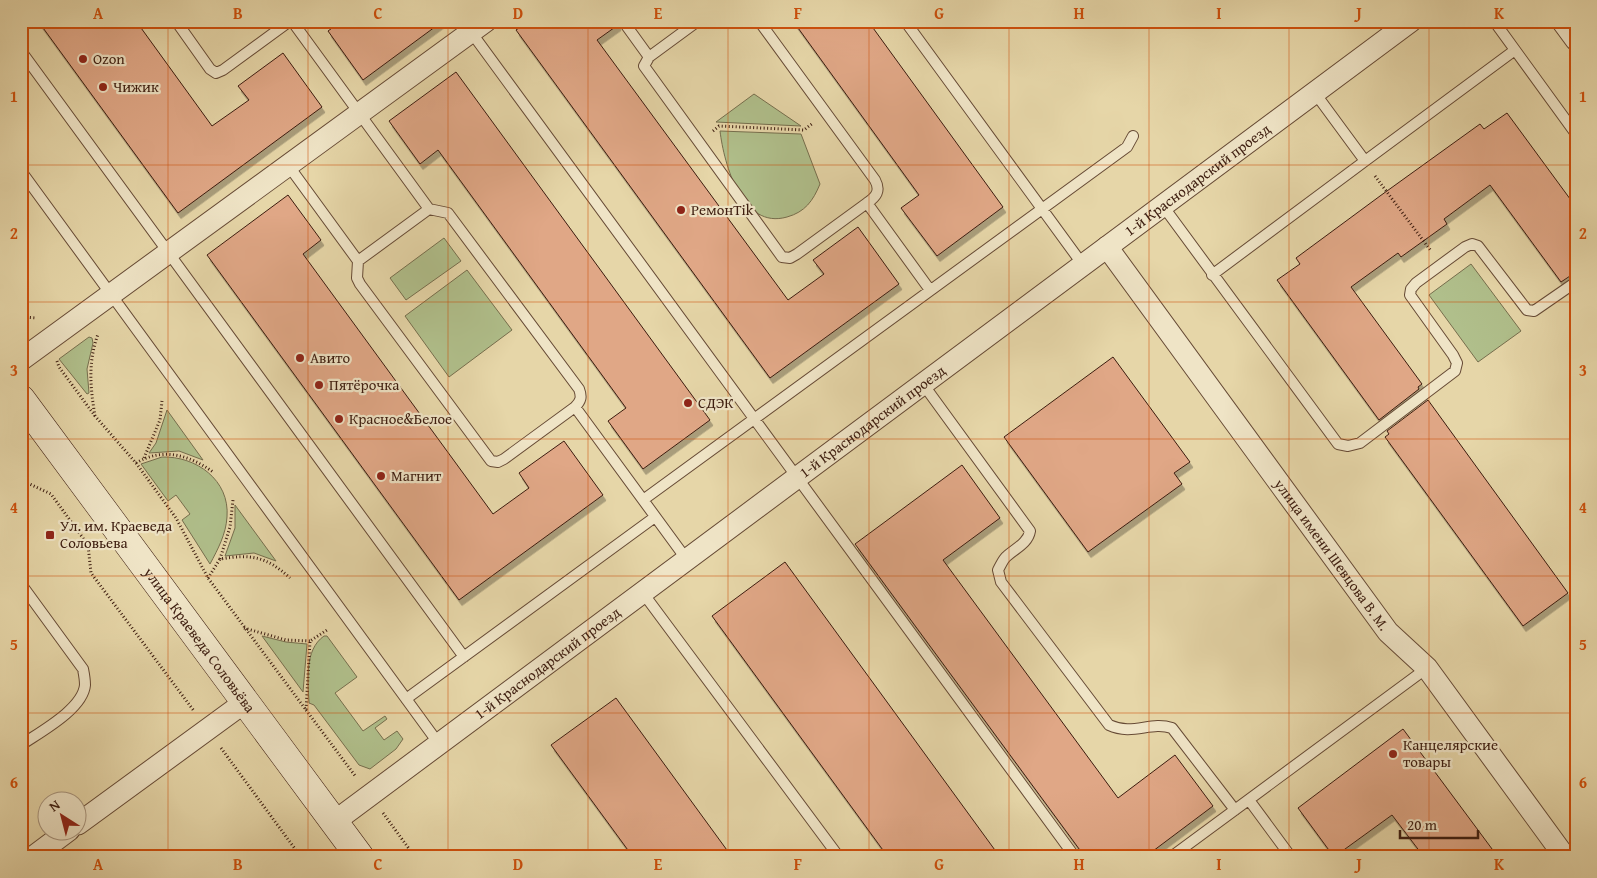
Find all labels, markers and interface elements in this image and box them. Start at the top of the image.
text: A [93,1,104,25]
text: B [233,1,243,25]
text: C [373,1,383,25]
text: D [513,1,523,25]
text: E [654,1,663,25]
text: F [794,1,802,25]
text: G [934,1,944,25]
text: H [1073,1,1085,25]
text: I [1216,1,1222,25]
text: J [1353,1,1362,25]
text: K [1494,1,1505,25]
place label: Ozon [93,48,125,69]
marker: Ozon [77,53,89,65]
place label: Чижик [113,76,159,97]
marker: Чижик [97,81,109,93]
text: 1 [10,84,18,108]
text: 1 [1579,84,1587,108]
street label: 1-й Краснодарский проезд [1120,118,1274,241]
place label: РемонTik [691,199,754,220]
marker: РемонTik [675,204,687,216]
text: 2 [10,221,18,245]
text: 2 [1579,221,1587,245]
place label: Авито [310,347,351,368]
marker: Авито [294,352,306,364]
text: 3 [10,358,18,382]
text: 3 [1579,358,1587,382]
street label: 1-й Краснодарский проезд [795,360,949,482]
place label: Пятёрочка [329,374,400,395]
marker: Пятёрочка [313,379,325,391]
place label: СДЭК [698,392,734,413]
marker: СДЭК [682,397,694,409]
place label: Красное&Белое [349,408,452,429]
marker: Красное&Белое [333,413,345,425]
place label: Магнит [391,465,442,486]
marker: Магнит [375,470,387,482]
street label: улица имени Шевцова В. М. [1269,473,1395,635]
text: 4 [10,495,18,519]
text: 4 [1579,495,1587,519]
place label: Ул. им. Краеведа Соловьева [60,515,173,553]
marker: Ул. им. Краеведа Соловьева [44,529,56,541]
street label: улица Краеведа Соловьёва [138,562,261,718]
street label: 1-й Краснодарский проезд [470,602,624,724]
text: 5 [10,632,18,656]
text: 5 [1579,632,1587,656]
place label: Канцелярские товары [1403,734,1498,772]
marker: Канцелярские товары [1387,748,1399,760]
text: 6 [10,770,18,794]
text: 6 [1579,770,1587,794]
north arrow [38,790,88,840]
text: N [45,794,65,816]
scale bar [1400,808,1477,840]
text: 20 m [1407,814,1438,835]
text: A [93,852,104,876]
text: B [233,852,243,876]
text: C [373,852,383,876]
text: D [513,852,523,876]
text: E [654,852,663,876]
text: F [794,852,802,876]
text: G [934,852,944,876]
text: H [1073,852,1085,876]
text: I [1216,852,1222,876]
text: J [1353,852,1362,876]
text: K [1494,852,1505,876]

